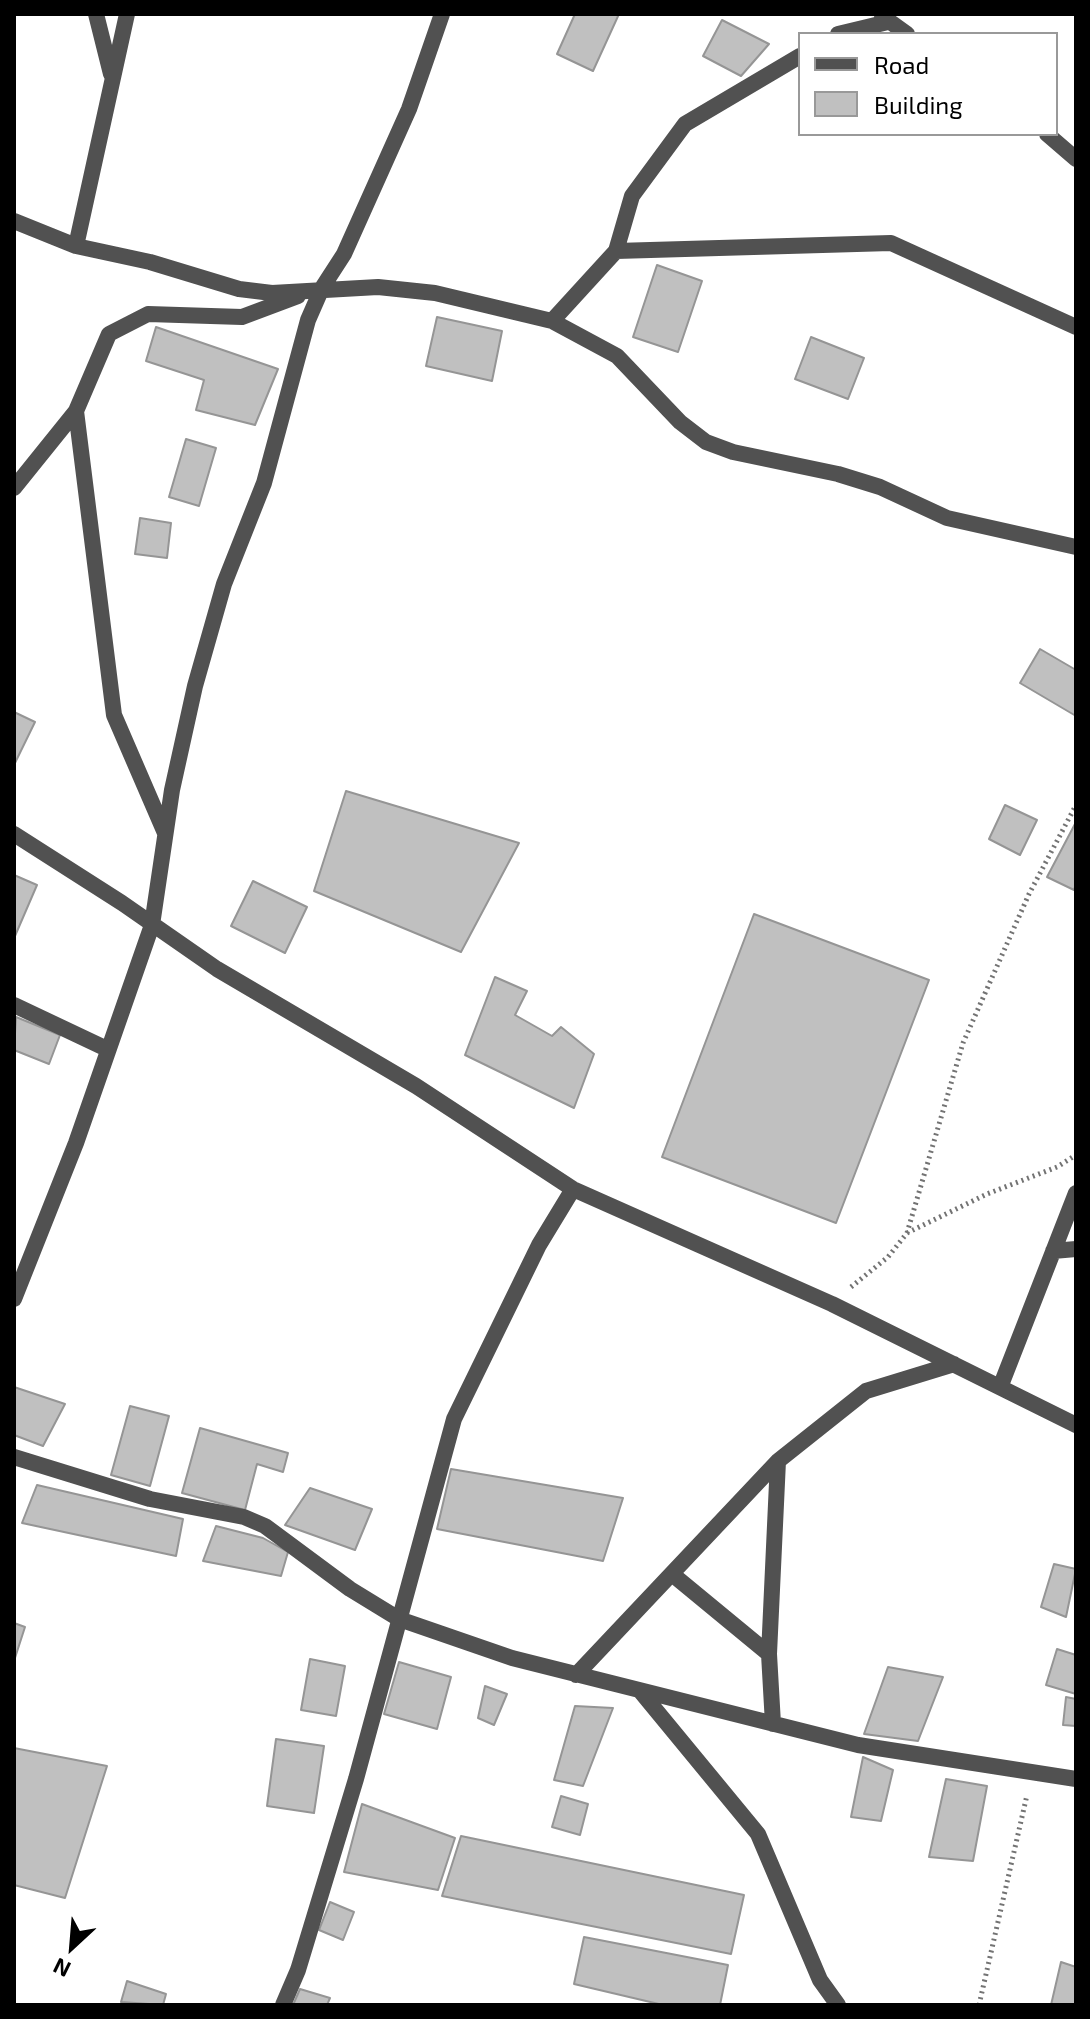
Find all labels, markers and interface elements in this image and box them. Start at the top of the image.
legend [798,32,1058,136]
text: Road [874,50,929,79]
text: Building [874,90,963,119]
north arrow [32,1907,112,1987]
text: N [49,1953,74,1984]

